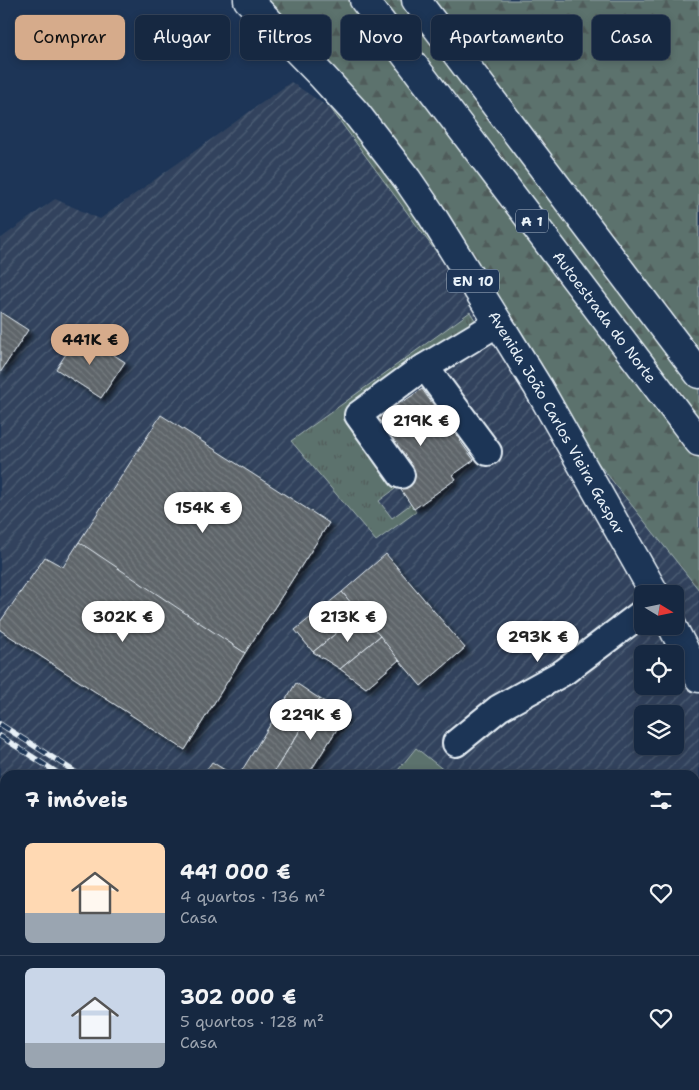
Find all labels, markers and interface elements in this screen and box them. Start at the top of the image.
chip: Comprar [15,15,125,60]
chip: Alugar [135,15,230,60]
chip: Filtros [240,15,331,60]
chip: Novo [341,15,421,60]
chip: Apartamento [431,15,582,60]
chip: Casa [592,15,670,60]
road number: A 1 [516,210,548,232]
street label: Autoestrada do Norte [548,247,661,387]
road number: EN 10 [447,270,499,292]
street label: Avenida João Carlos Vieira Gaspar [484,307,629,538]
pin: 441K € [49,324,131,366]
text: 441K € [62,329,118,350]
pin: 219K € [380,404,462,447]
text: 219K € [393,410,449,431]
pin: 154K € [162,492,244,534]
text: 154K € [175,497,231,518]
north arrow [634,585,684,635]
map controls [634,585,684,755]
pin: 302K € [82,600,164,643]
pin: 213K € [307,600,389,643]
text: 302K € [93,606,153,627]
text: 213K € [320,606,376,627]
pin: 293K € [497,620,579,663]
text: 293K € [508,626,568,647]
button: locate [634,645,684,695]
pin: 229K € [270,698,352,741]
text: 229K € [281,704,341,725]
button: layers [634,705,684,755]
text: 7 imóveis [25,786,128,814]
icon: filters [647,786,675,814]
text: 441 000 € [180,858,291,886]
icon: home [65,863,125,923]
icon: heart [647,879,675,907]
text: 4 quartos · 136 m² [180,886,326,907]
text: Casa [180,907,217,928]
text: 302 000 € [180,983,296,1011]
icon: home [65,988,125,1048]
icon: heart [647,1004,675,1032]
text: 5 quartos · 128 m² [180,1011,324,1032]
text: Casa [180,1032,217,1053]

